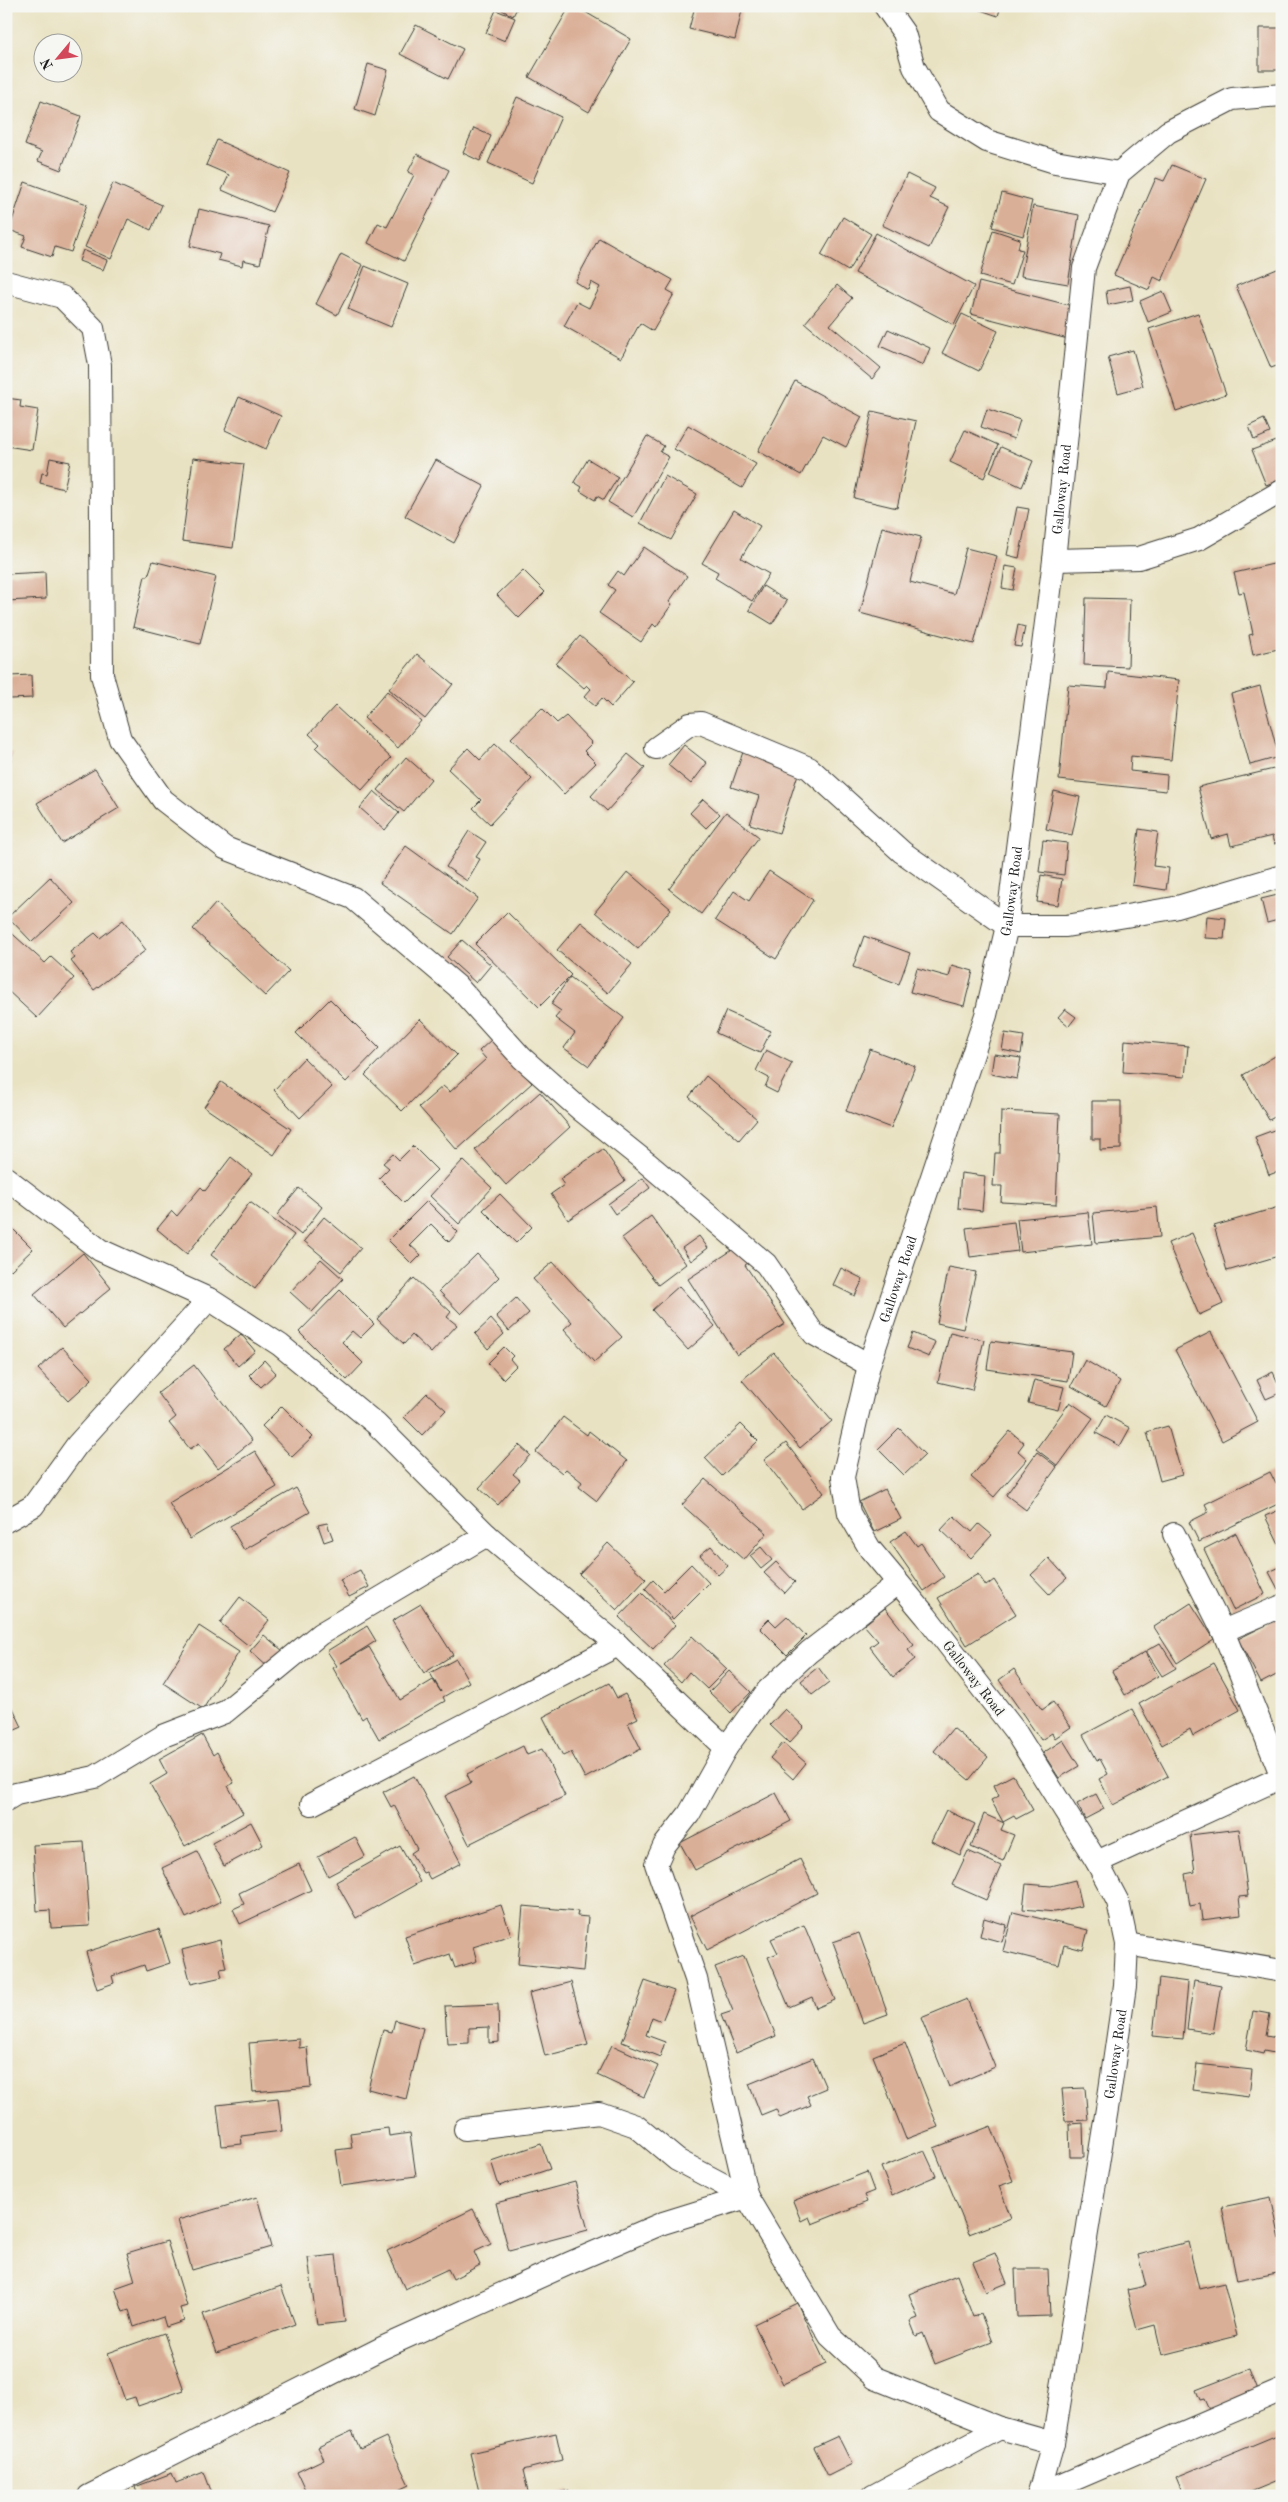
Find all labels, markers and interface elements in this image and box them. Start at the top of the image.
north arrow [32,32,82,82]
text: N [39,55,56,72]
street label: Galloway Road [1051,443,1074,535]
street label: Galloway Road [999,845,1025,938]
street label: Galloway Road [878,1234,920,1325]
street label: Galloway Road [940,1638,1007,1719]
street label: Galloway Road [1103,2008,1130,2100]

